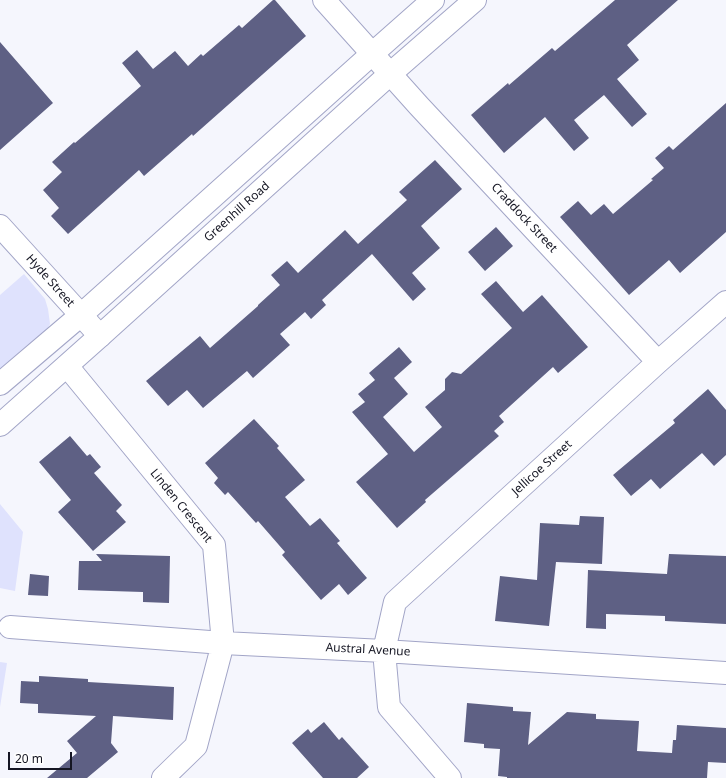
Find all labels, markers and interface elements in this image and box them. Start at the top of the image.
street label: Greenhill Road [201,179,273,245]
street label: Craddock Street [488,180,560,256]
street label: Hyde Street [23,252,77,310]
street label: Jellicoe Street [509,437,575,499]
street label: Linden Crescent [147,466,215,546]
street label: Austral Avenue [325,641,411,659]
scale bar [10,744,74,770]
text: 20 m [15,750,43,767]

